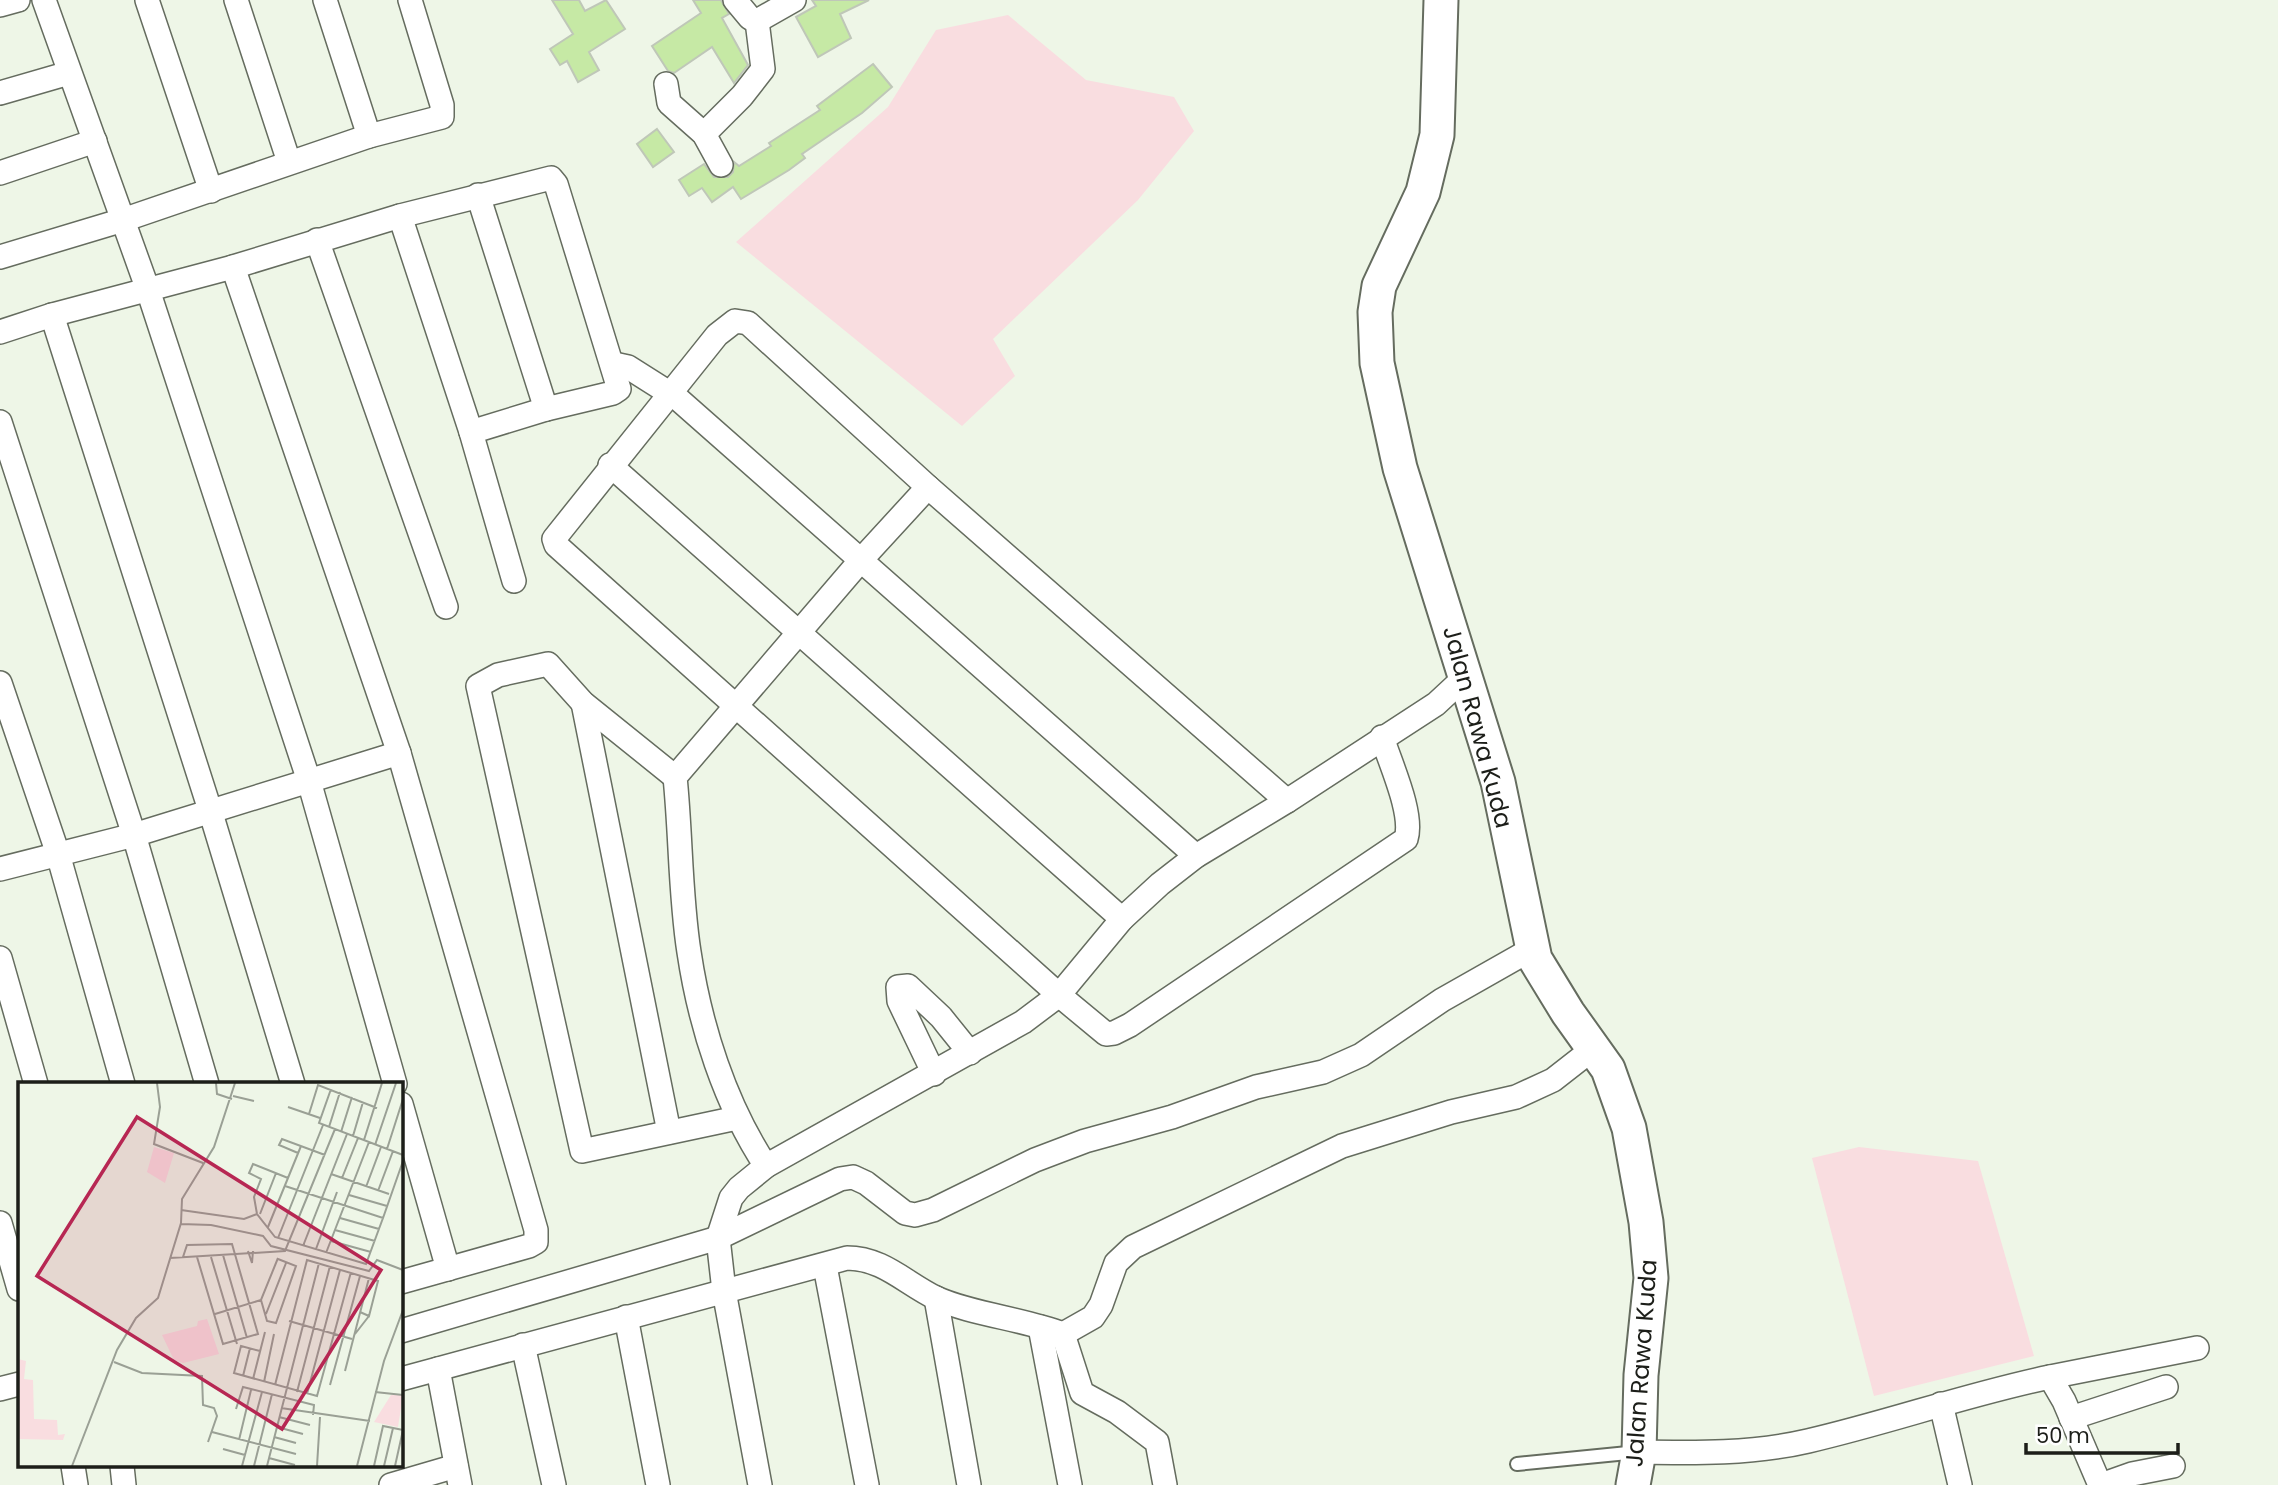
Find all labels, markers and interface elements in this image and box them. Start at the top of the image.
street label: Jalan Rawa Kuda [1435,622,1521,832]
inset map [18,1082,402,1468]
street label: Jalan Rawa Kuda [1617,1258,1665,1468]
scale bar [2026,1412,2178,1456]
text: 50 m [2036,1421,2090,1450]

